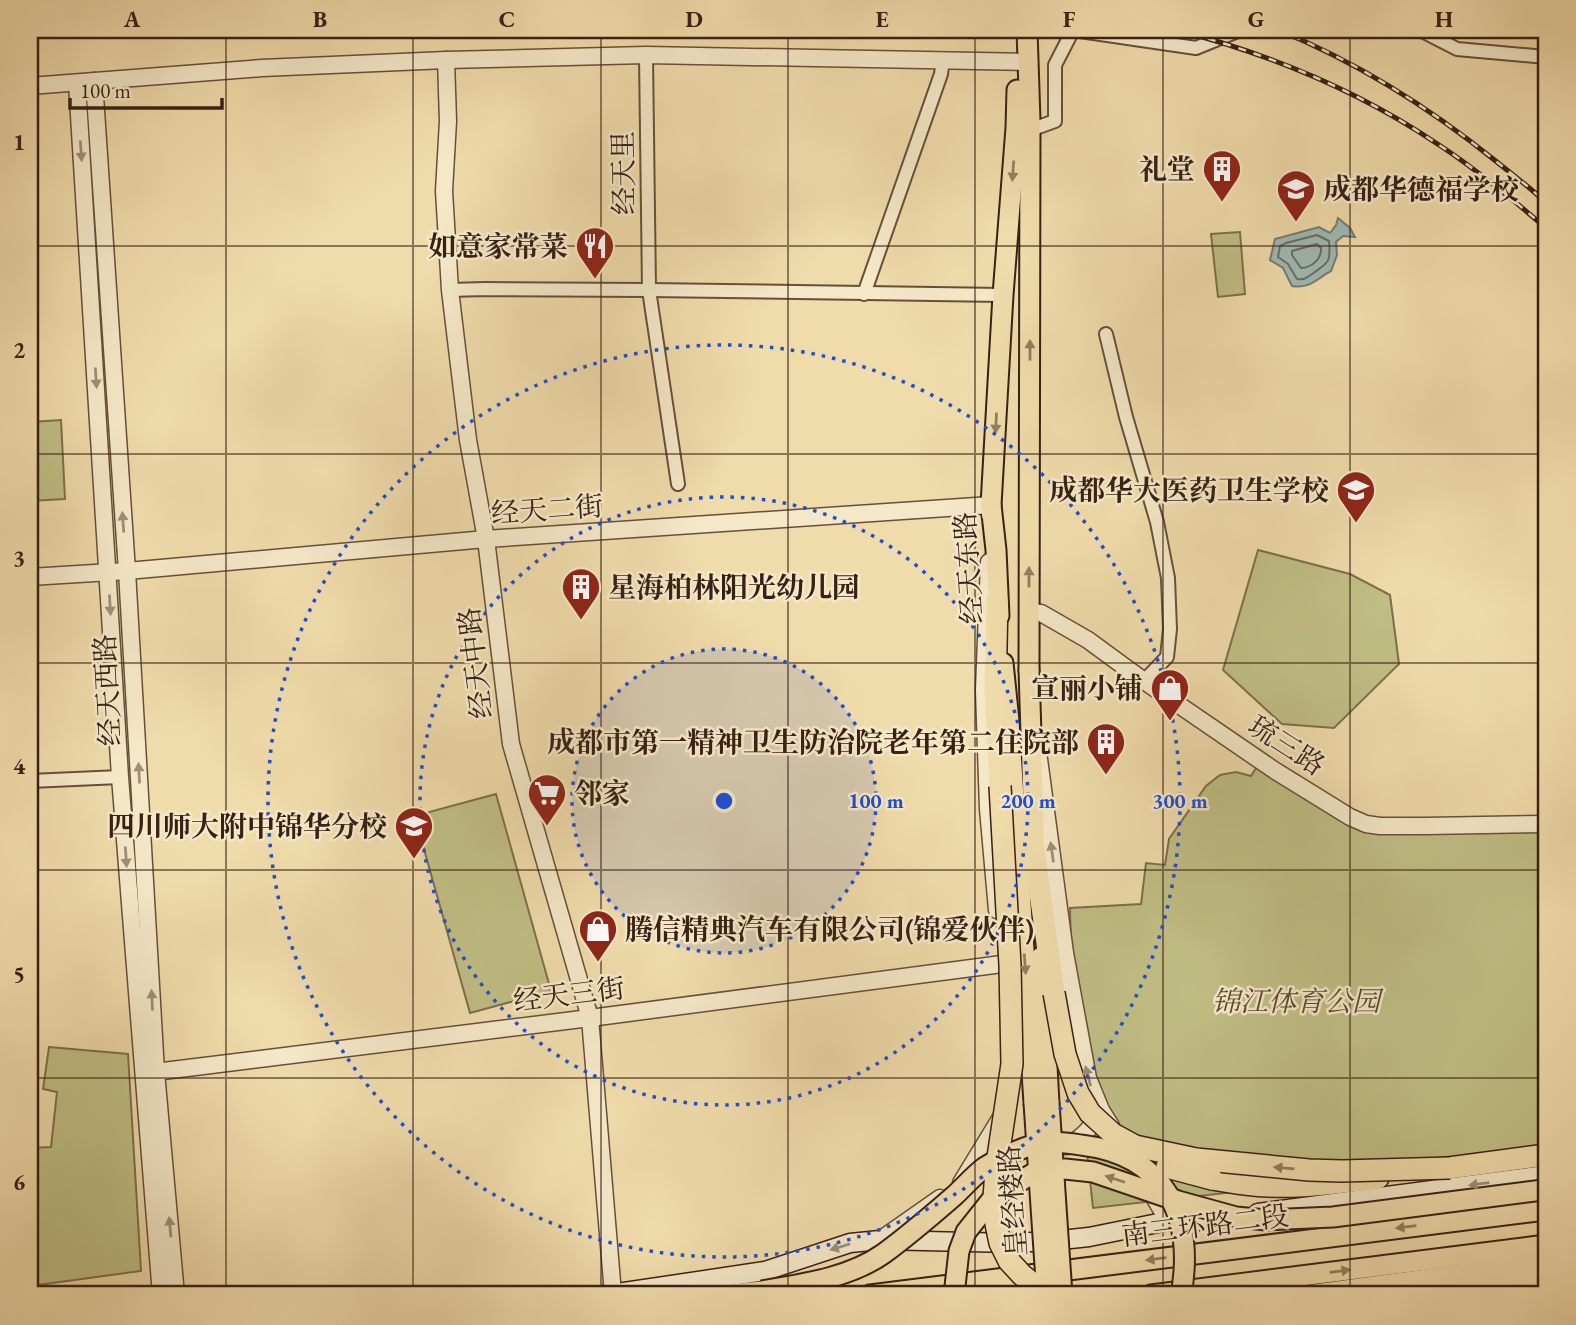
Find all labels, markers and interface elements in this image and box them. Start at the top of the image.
text: A [123,4,141,34]
text: B [313,4,327,34]
text: C [499,4,515,34]
text: D [685,4,703,34]
text: E [875,4,889,34]
text: F [1063,4,1076,34]
text: G [1248,4,1264,34]
text: H [1435,4,1453,34]
scale bar [70,66,222,110]
text: 100 m [80,77,131,104]
text: 1 [13,127,25,157]
street label: 经天里 [604,131,642,215]
one-way arrow [76,141,87,163]
building icon: 礼堂 [1201,148,1243,203]
place label: 礼堂 [1139,151,1195,187]
one-way arrow [1007,161,1018,183]
school or university icon: 成都华德福学校 [1275,168,1317,223]
place label: 成都华德福学校 [1323,171,1519,207]
restaurant icon: 如意家常菜 [574,225,616,280]
place label: 如意家常菜 [428,228,568,264]
text: 2 [13,335,25,365]
one-way arrow [1024,338,1036,360]
one-way arrow [90,368,101,390]
one-way arrow [990,412,1001,434]
school or university icon: 成都华大医药卫生学校 [1335,469,1377,524]
place label: 成都华大医药卫生学校 [1049,472,1329,508]
street label: 经天二街 [490,487,604,531]
one-way arrow [118,511,129,533]
street label: 经天东路 [946,511,990,625]
text: 3 [13,543,25,573]
building icon: 星海柏林阳光幼儿园 [560,566,602,621]
one-way arrow [1023,566,1035,588]
place label: 星海柏林阳光幼儿园 [608,569,860,605]
one-way arrow [104,595,115,617]
street label: 经天中路 [450,605,500,721]
street label: 经天西路 [86,633,128,747]
shop icon: 宣丽小铺 [1149,667,1191,722]
place label: 宣丽小铺 [1031,670,1143,706]
street label: 琉三路 [1242,707,1332,783]
building icon: 成都市第一精神卫生防治院老年第二住院部 [1085,721,1127,776]
place label: 成都市第一精神卫生防治院老年第二住院部 [547,724,1079,760]
text: 4 [13,751,26,781]
one-way arrow [133,762,144,784]
supermarket icon: 邻家 [526,772,568,827]
place label: 邻家 [574,775,630,811]
text: 100 m [848,787,904,814]
text: 200 m [1000,787,1056,814]
text: 300 m [1152,787,1208,814]
centre of rings [712,789,736,813]
school or university icon: 四川师大附中锦华分校 [393,805,435,860]
place label: 四川师大附中锦华分校 [107,808,387,844]
one-way arrow [1046,841,1057,863]
one-way arrow [121,846,132,868]
shop icon: 腾信精典汽车有限公司(锦爱伙伴) [577,908,619,963]
place label: 腾信精典汽车有限公司(锦爱伙伴) [625,911,1034,947]
one-way arrow [1020,953,1031,975]
text: 5 [13,959,25,989]
street label: 经天三街 [511,969,627,1019]
park label: 锦江体育公园 [1212,983,1384,1019]
one-way arrow [146,989,157,1011]
one-way arrow [1082,1065,1093,1087]
street label: 皇经楼路 [990,1144,1034,1258]
one-way arrow [1273,1162,1295,1173]
text: 6 [13,1167,25,1197]
one-way arrow [1105,1173,1126,1184]
one-way arrow [1467,1178,1489,1189]
street label: 南三环路二段 [1119,1197,1291,1253]
one-way arrow [164,1216,175,1238]
one-way arrow [1394,1222,1416,1233]
one-way arrow [829,1242,850,1253]
one-way arrow [1144,1254,1166,1265]
one-way arrow [1329,1266,1351,1277]

